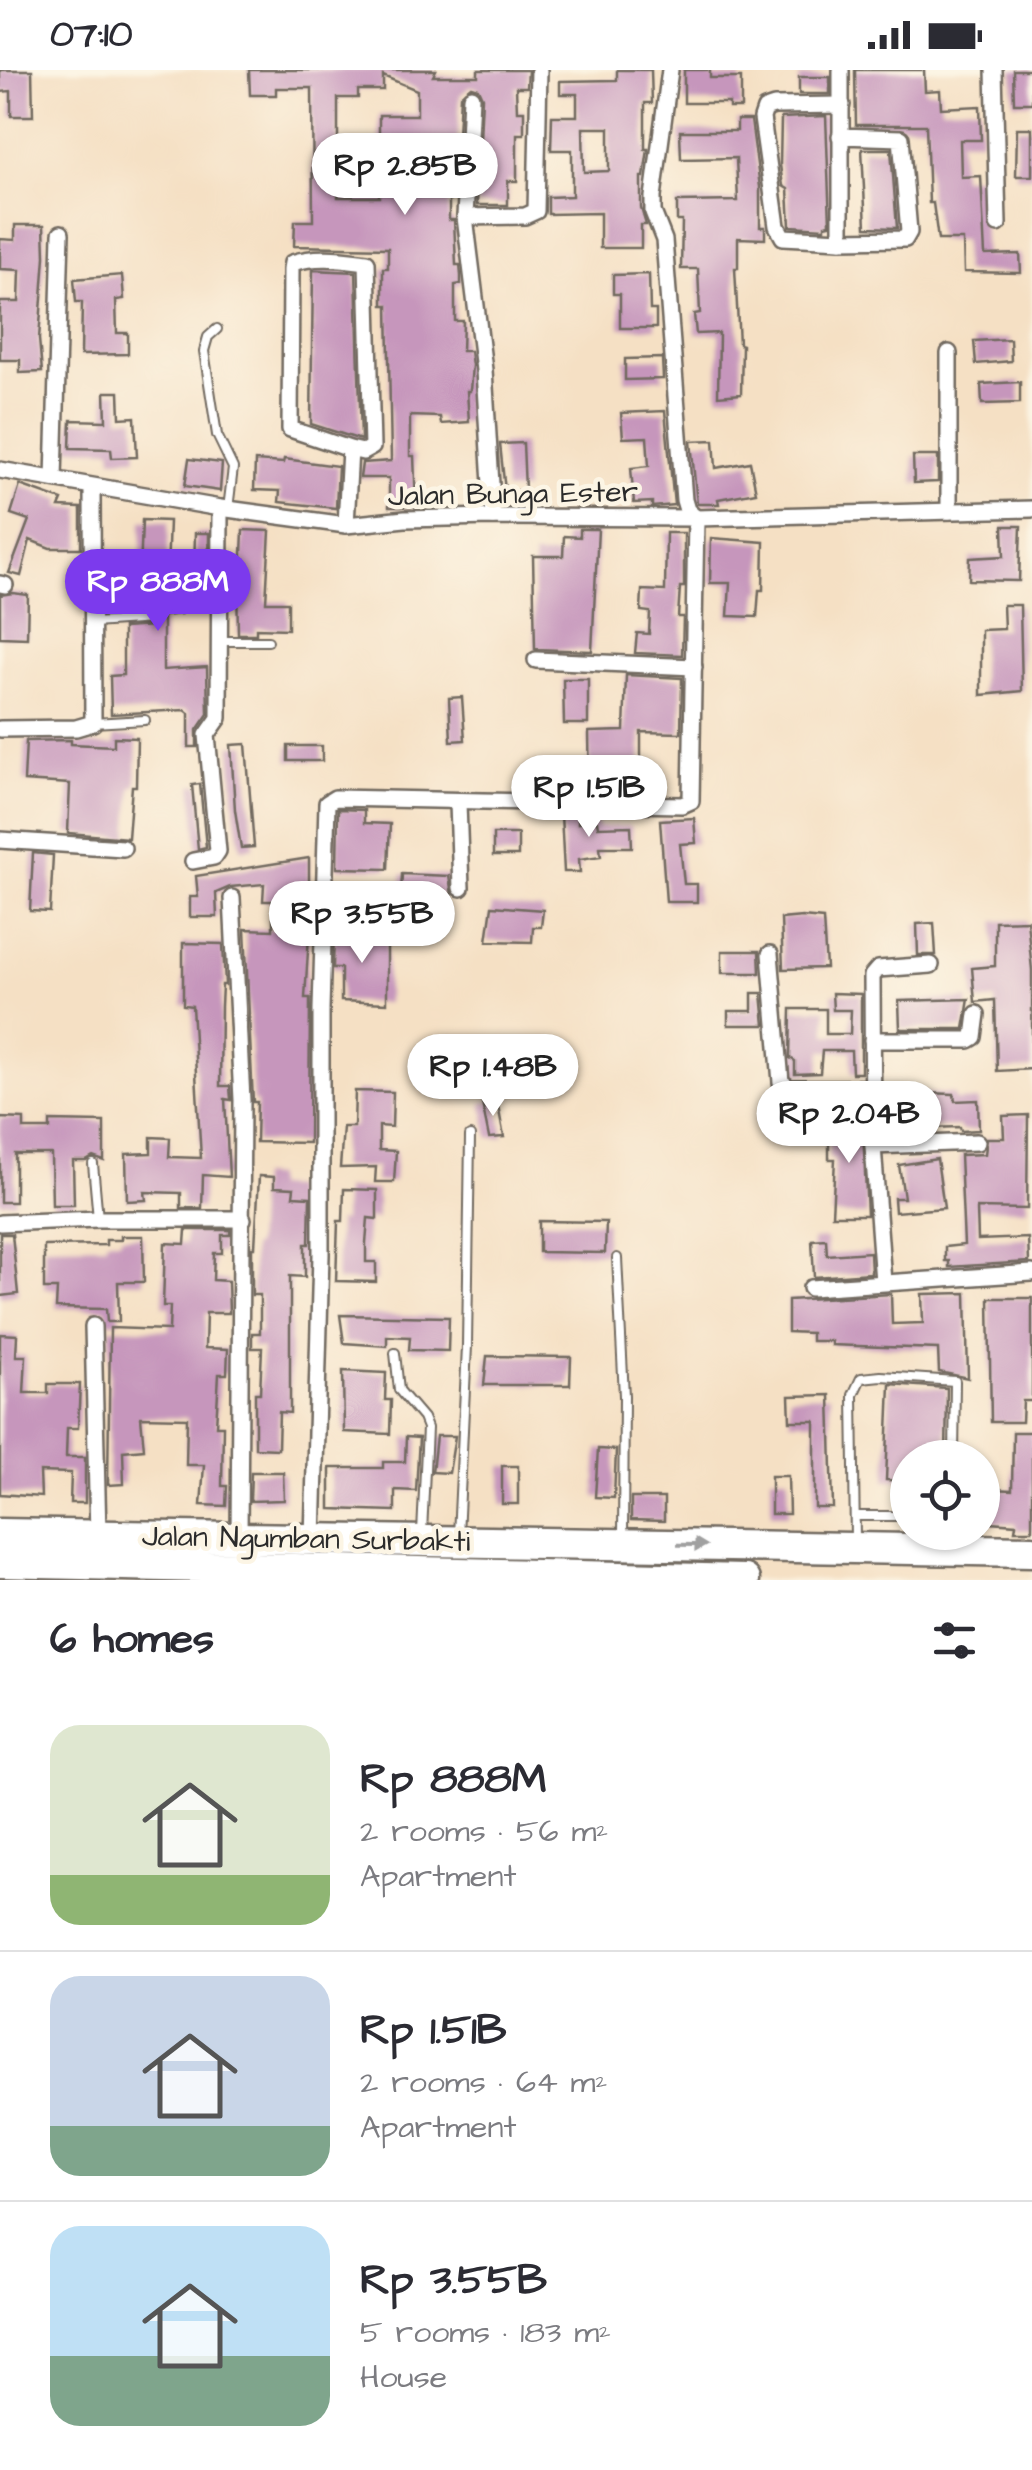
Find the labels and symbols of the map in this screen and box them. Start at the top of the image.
pin: Rp 2.85B [302,133,508,218]
street label: Jalan Bunga Ester [388,471,638,518]
pin: Rp 888M [66,549,250,634]
pin: Rp 1.51B [486,755,692,840]
pin: Rp 3.55B [259,881,465,966]
pin: Rp 1.48B [390,1034,596,1119]
pin: Rp 2.04B [746,1081,952,1166]
street label: Jalan Ngumban Surbakti [141,1515,471,1564]
one-way arrow [677,1537,709,1553]

